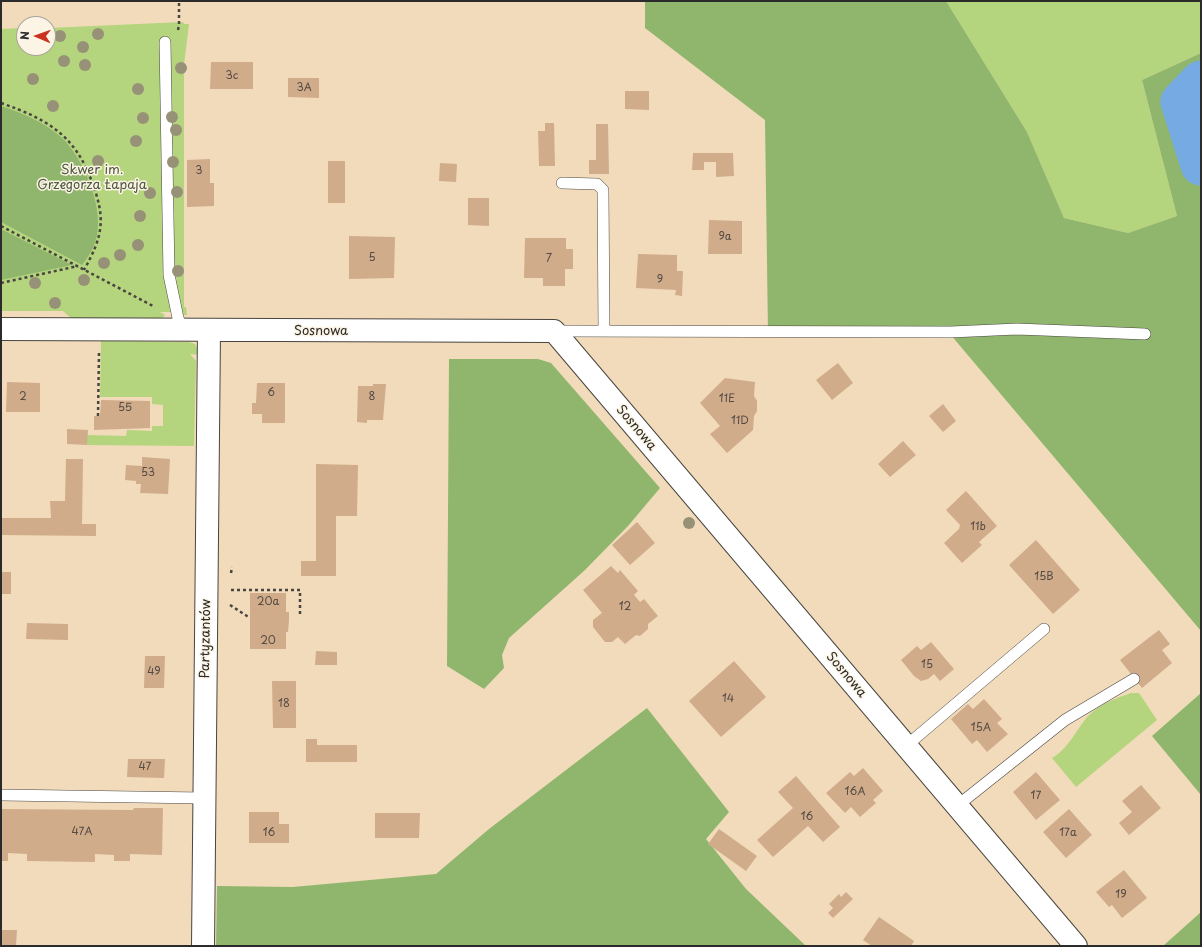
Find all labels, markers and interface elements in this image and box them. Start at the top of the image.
north arrow [16,16,56,56]
text: N [16,31,33,40]
house number: 3c [226,69,238,83]
house number: 3A [296,81,312,95]
park label: Skwer im. Grzegorza Łapaja [37,162,147,193]
house number: 3 [195,164,203,178]
house number: 9a [718,230,732,244]
house number: 5 [368,251,376,265]
house number: 7 [546,252,552,266]
house number: 9 [657,273,663,287]
street label: Sosnowa [294,323,348,339]
house number: 6 [267,386,275,400]
house number: 2 [19,390,27,404]
house number: 8 [369,390,375,404]
house number: 11E [719,392,735,406]
house number: 55 [118,401,132,415]
street label: Sosnowa [613,402,659,454]
house number: 11D [731,414,749,428]
house number: 53 [141,466,155,480]
house number: 11b [970,520,986,534]
house number: 15B [1034,570,1054,584]
house number: 20a [257,595,279,609]
street label: Partyzantów [198,599,214,679]
house number: 12 [619,600,631,614]
house number: 20 [260,634,276,648]
street label: Sosnowa [823,649,869,701]
house number: 15 [921,658,933,672]
house number: 49 [147,665,161,679]
house number: 14 [722,692,734,706]
house number: 18 [278,697,290,711]
house number: 15A [971,721,991,735]
house number: 47 [139,760,151,774]
house number: 16A [845,785,865,799]
house number: 17 [1031,789,1041,803]
house number: 16 [801,810,813,824]
house number: 47A [71,825,93,839]
house number: 16 [263,826,275,840]
house number: 17a [1059,826,1077,840]
house number: 19 [1115,888,1127,902]

